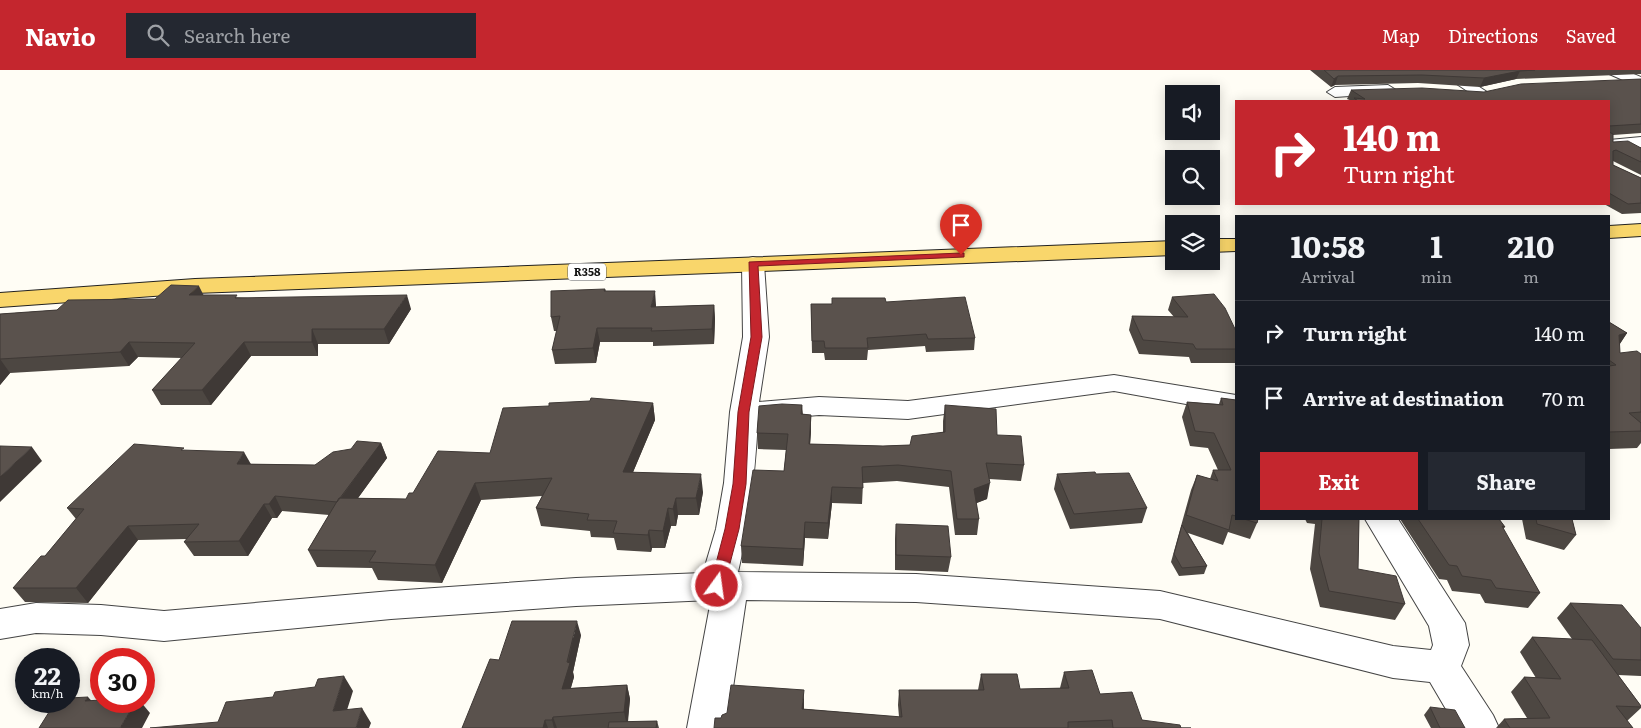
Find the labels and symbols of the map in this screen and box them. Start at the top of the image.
pin [940,204,982,255]
road number: R358 [568,263,606,280]
position arrow [690,559,742,611]
speed limit sign: 30 [90,648,155,713]

